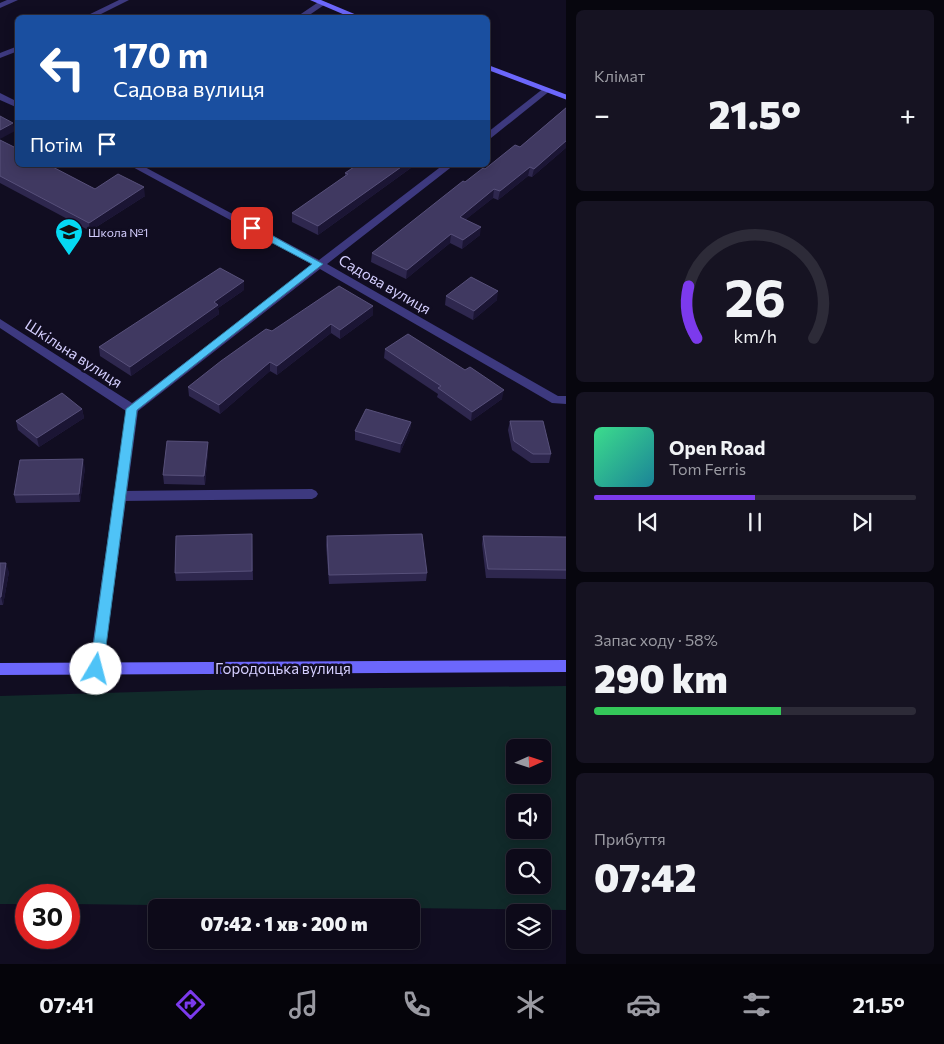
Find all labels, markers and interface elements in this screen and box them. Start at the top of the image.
text: 170 m [113,32,208,75]
icon: left [30,35,95,100]
text: Клімат [594,66,645,85]
text: Садова вулиця [113,75,265,102]
text: 21.5° [708,90,801,137]
text: − [594,97,610,131]
text: + [900,97,916,131]
icon: arrive [93,130,121,158]
text: Потім [30,133,83,156]
pin [231,207,273,249]
icon: arrive [238,214,266,242]
school or university icon: Школа №1 [54,217,84,256]
place label: Школа №1 [88,225,148,239]
street label: Садова вулиця [336,250,434,318]
text: 26 [724,264,786,328]
street label: Шкільна вулиця [22,315,126,391]
text: km/h [733,325,777,347]
text: Open Road [669,436,765,459]
text: Tom Ferris [669,459,746,478]
icon: previous [634,508,662,536]
icon: pause [741,508,769,536]
icon: next [848,508,876,536]
text: Запас ходу · 58% [594,630,718,649]
position arrow [69,642,121,694]
text: 290 km [594,654,728,701]
street label: Городоцька вулиця [215,659,351,677]
north arrow [506,739,551,784]
map controls [506,739,551,949]
button: sound [506,794,551,839]
text: Прибуття [594,829,666,848]
button: search [506,849,551,894]
text: 07:42 [594,853,696,900]
speed limit sign: 30 [15,884,80,949]
button: layers [506,904,551,949]
text: 07:42 · 1 хв · 200 m [200,912,368,935]
icon: directions [173,987,208,1022]
icon: music [286,987,321,1022]
icon: phone [399,987,434,1022]
icon: climate [513,987,548,1022]
icon: car [626,987,661,1022]
icon: filters [739,987,774,1022]
text: 07:41 [39,991,94,1018]
text: 21.5° [853,991,905,1018]

